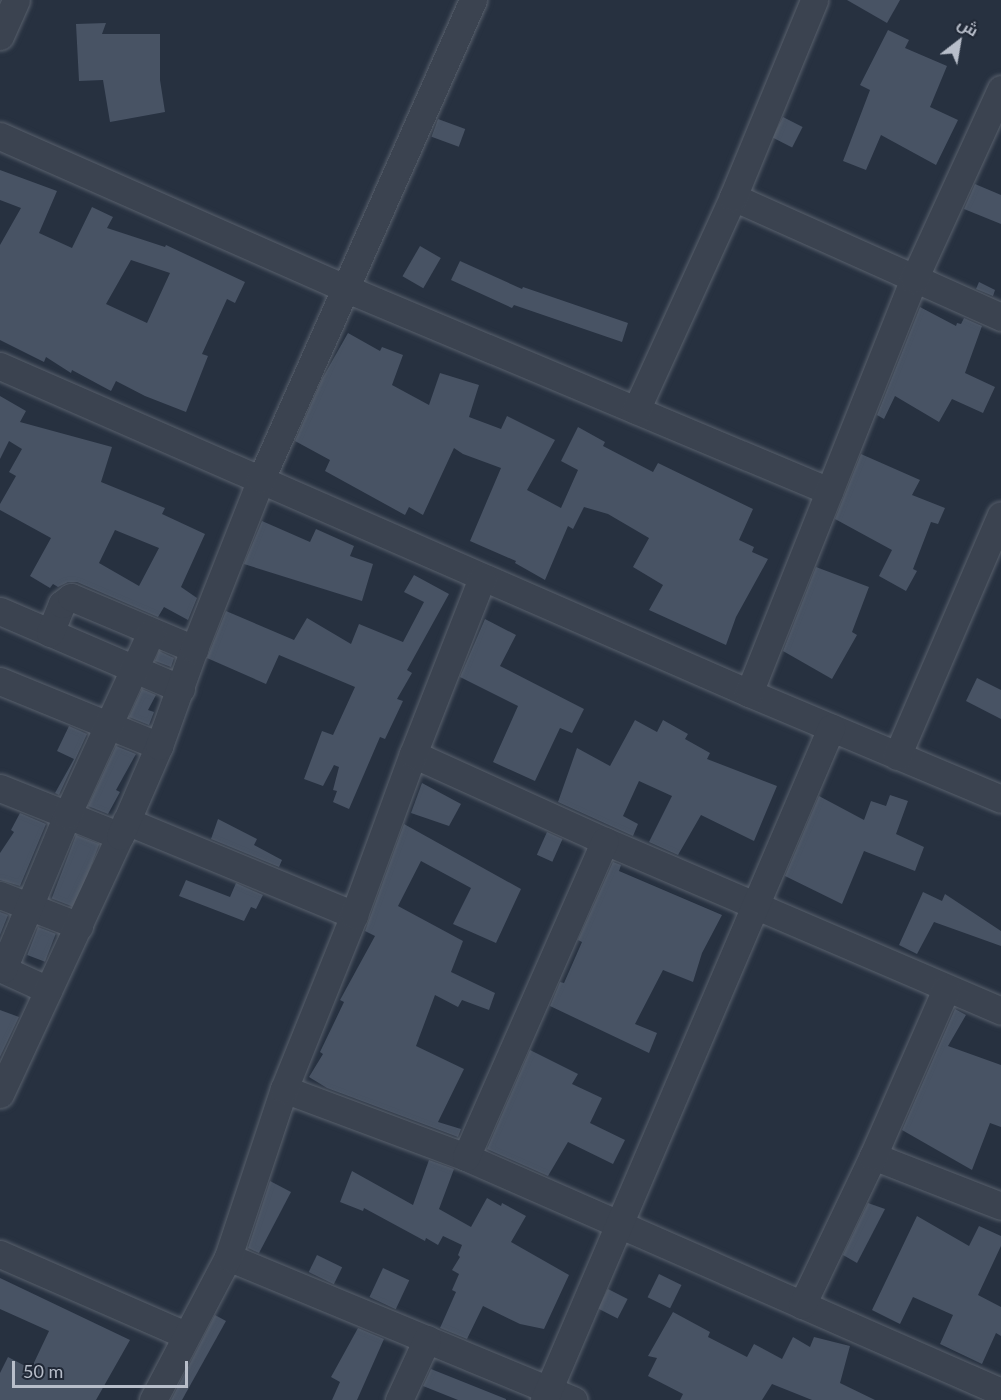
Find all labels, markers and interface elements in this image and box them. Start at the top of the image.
north arrow [929,12,989,72]
text: ش [955,13,982,40]
scale bar [15,1349,190,1387]
text: 50 m [23,1360,63,1382]

